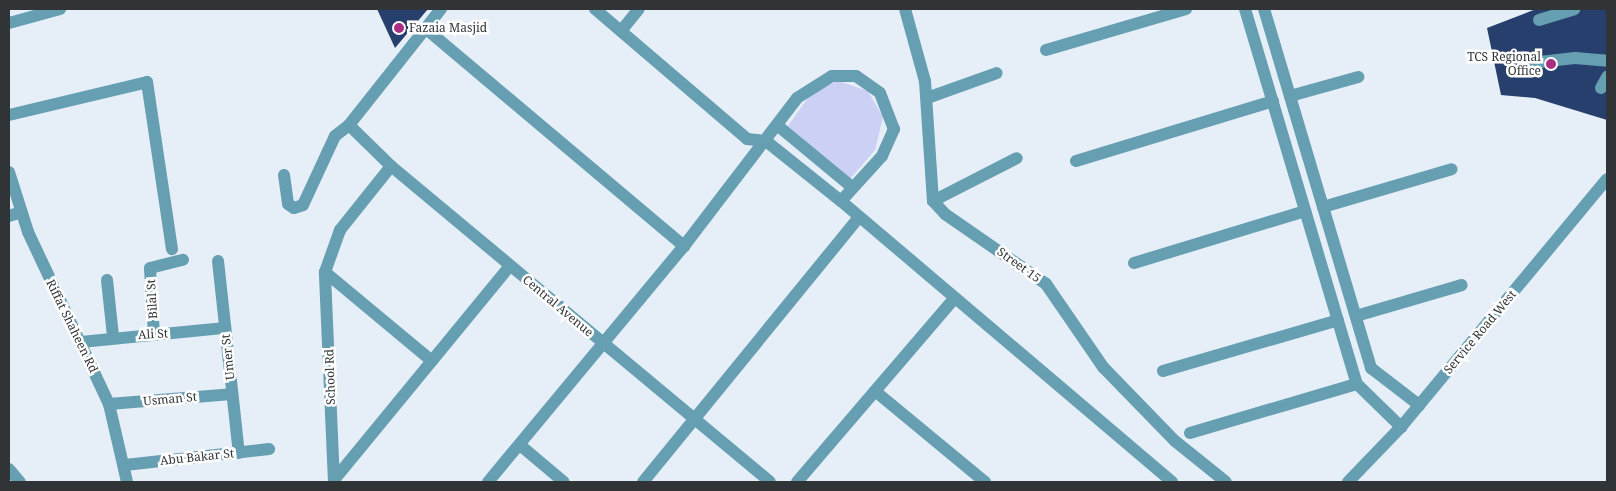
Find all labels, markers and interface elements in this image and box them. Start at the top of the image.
place label: Fazaia Masjid [409,21,487,35]
marker: Fazaia Masjid [393,22,405,34]
place label: TCS Regional Office [1467,50,1541,78]
marker: TCS Regional Office [1545,58,1557,70]
street label: Street 15 [995,244,1043,286]
street label: Central Avenue [520,272,596,340]
street label: Riffat Shaheen Rd [43,277,101,375]
street label: Bilal St [144,279,160,319]
street label: Service Road West [1441,287,1519,377]
street label: Ali St [138,326,168,342]
street label: Umer St [218,333,238,381]
street label: School Rd [322,349,338,405]
street label: Usman St [143,389,197,409]
street label: Abu Bakar St [159,446,235,468]

